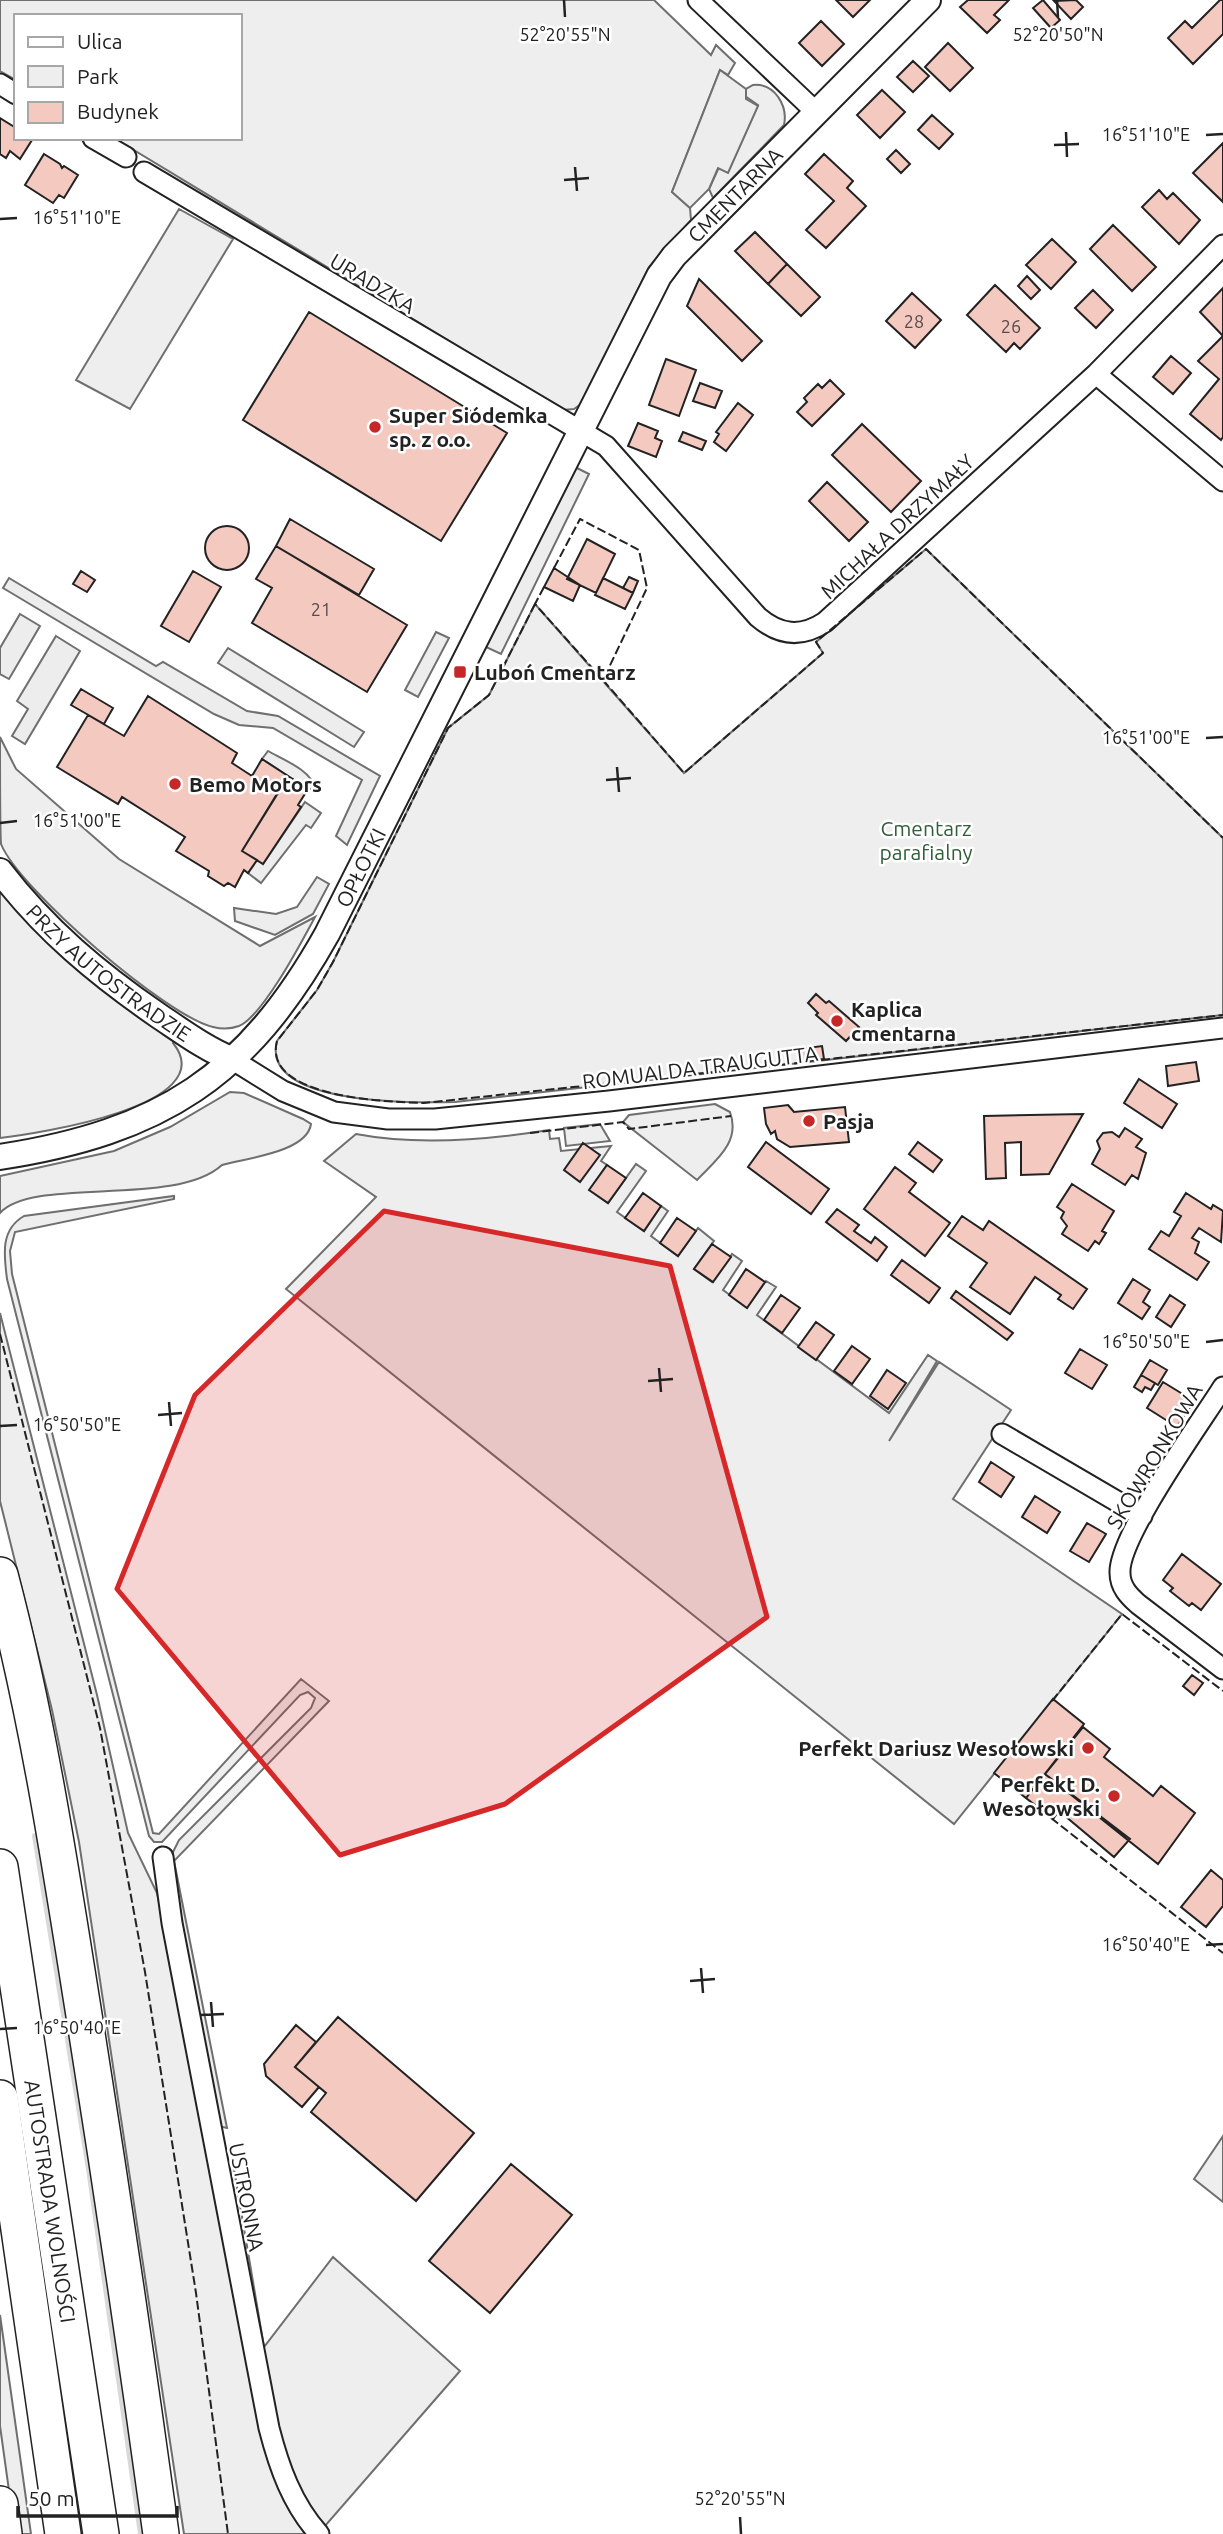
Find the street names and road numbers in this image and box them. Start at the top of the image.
street label: CMENTARNA [683,142,787,247]
street label: URADZKA [326,248,420,318]
street label: MICHAŁA DRZYMAŁY [816,449,978,603]
street label: OPŁOTKI [331,824,390,911]
street label: PRZY AUTOSTRADZIE [22,899,196,1046]
street label: ROMUALDA TRAUGUTTA [581,1041,820,1093]
street label: SKOWRONKOWA [1101,1379,1207,1533]
street label: AUTOSTRADA WOLNOŚCI [20,2078,81,2324]
street label: USTRONNA [225,2141,269,2254]

